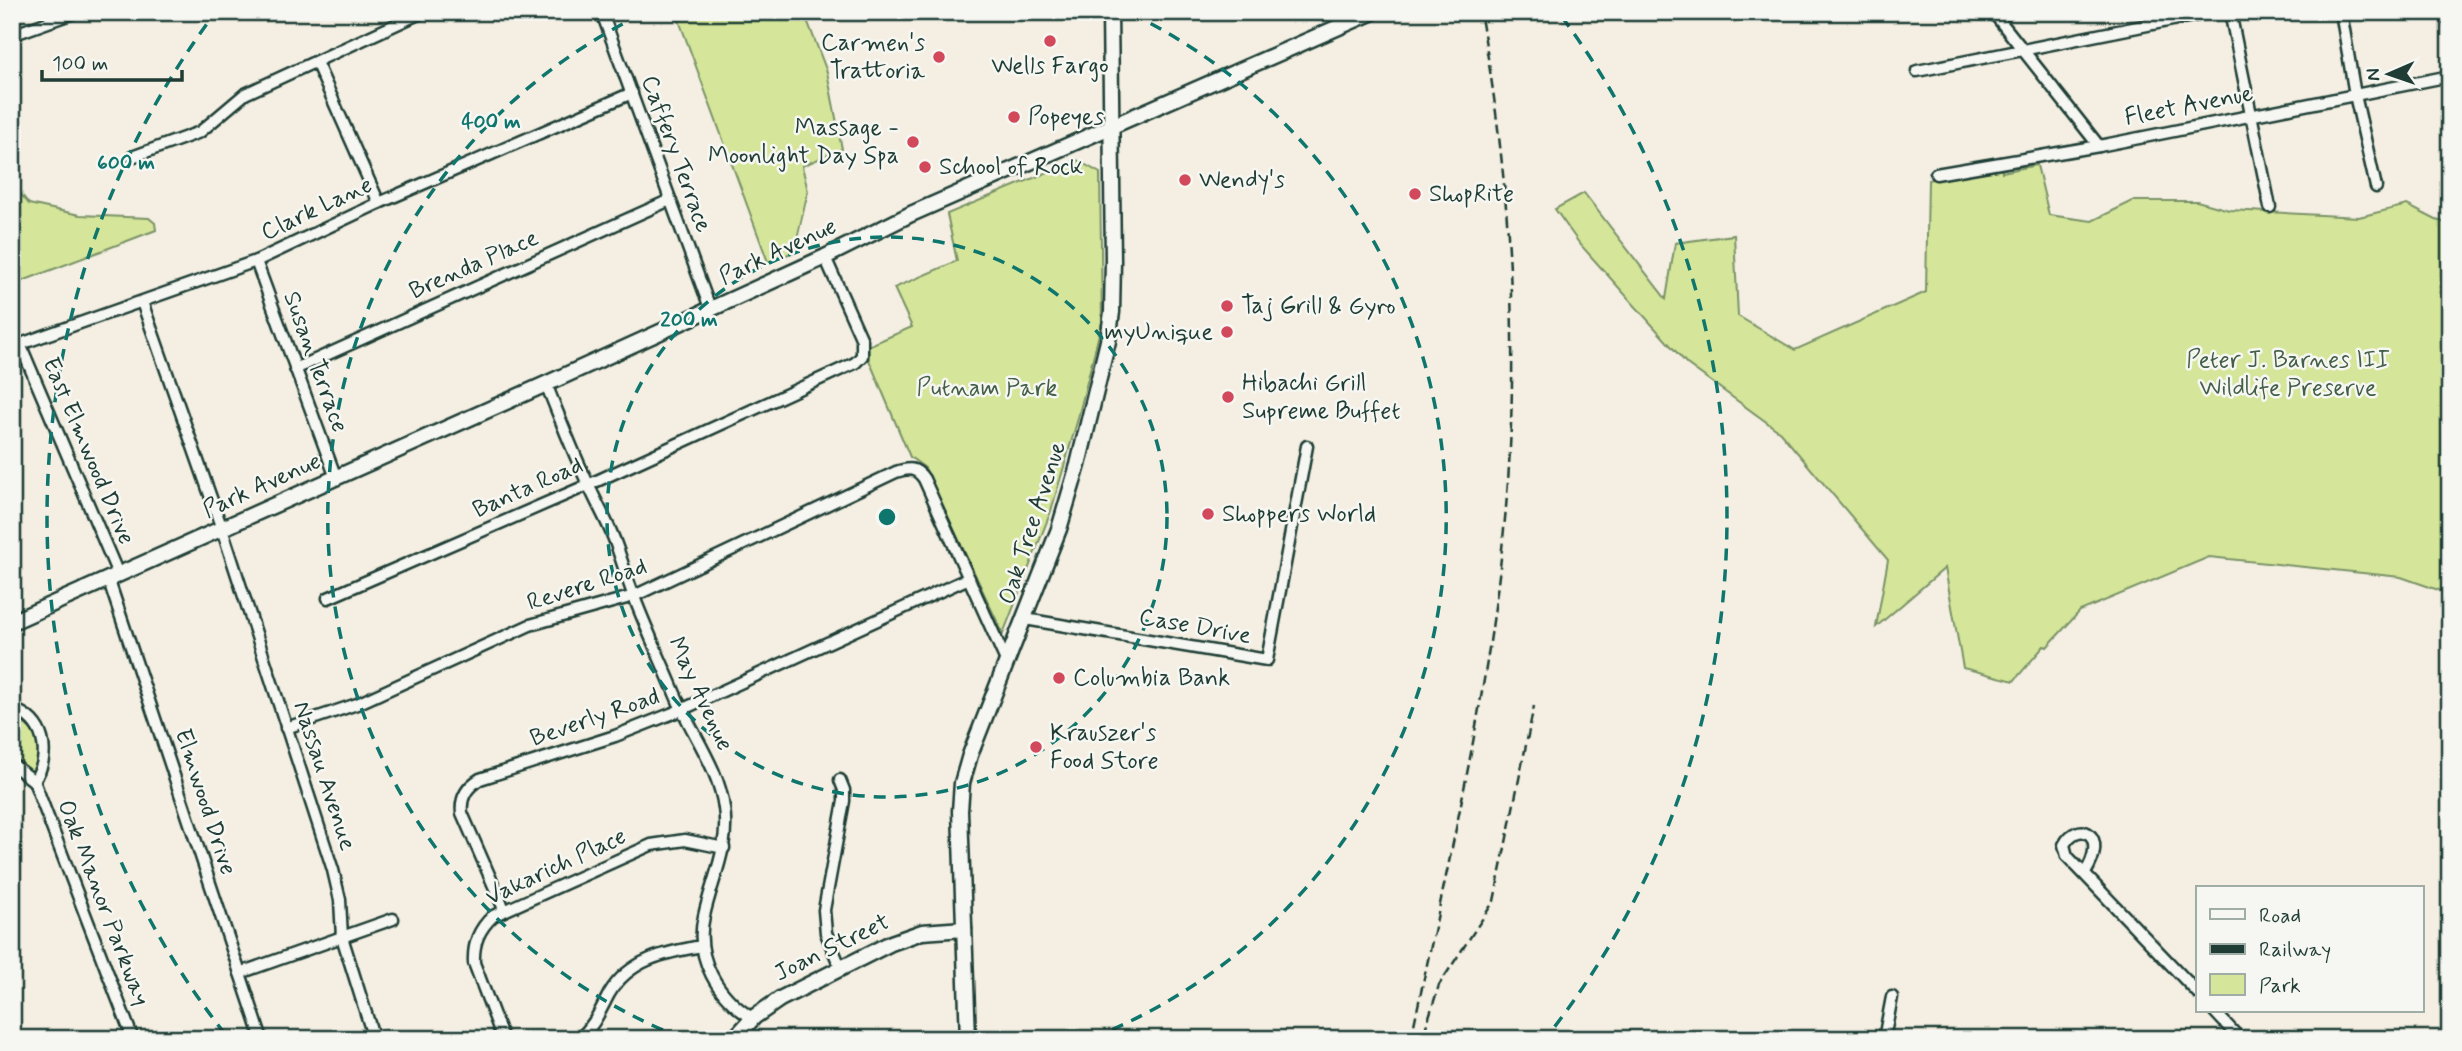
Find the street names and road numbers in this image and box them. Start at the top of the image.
street label: Caffery Terrace [633,71,719,237]
street label: Fleet Avenue [2122,78,2256,134]
street label: Clark Lane [256,170,378,248]
street label: Park Avenue [714,211,842,293]
street label: Brenda Place [405,223,543,307]
street label: Susan Terrace [275,287,355,437]
street label: East Elmwood Drive [35,353,141,549]
street label: Oak Tree Avenue [992,438,1074,608]
street label: Park Avenue [198,446,326,526]
street label: Banta Road [468,450,588,526]
street label: Revere Road [523,551,651,619]
street label: Case Drive [1137,602,1254,652]
street label: May Avenue [660,632,740,756]
street label: Beverly Road [526,681,664,755]
street label: Nassau Avenue [285,697,363,855]
street label: Elmwood Drive [167,725,243,879]
street label: Oak Manor Parkway [49,796,157,1010]
street label: Vakarich Place [481,821,631,913]
street label: Joan Street [769,907,895,989]

